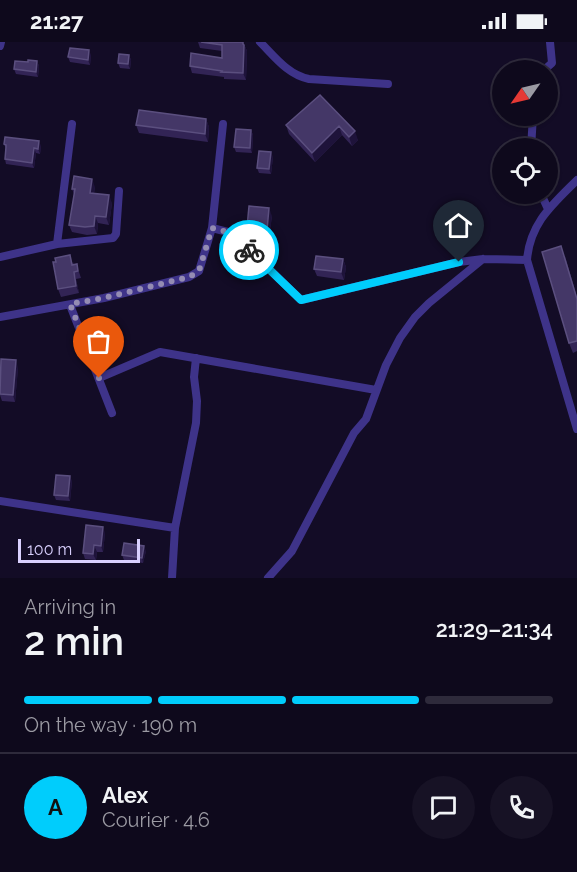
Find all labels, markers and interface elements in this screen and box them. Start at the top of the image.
text: 21:27 [30,8,83,34]
north arrow [492,60,558,126]
map controls [492,60,558,204]
button: locate [492,138,558,204]
pin [433,200,484,262]
icon: home [442,209,475,242]
courier [219,220,279,280]
icon: bike [233,234,266,267]
pin [73,316,124,378]
icon: bag [82,325,115,358]
scale bar [18,536,140,564]
text: 100 m [27,540,72,559]
text: Arriving in [24,595,116,619]
text: 21:29–21:34 [436,616,553,642]
text: 2 min [24,618,124,664]
text: On the way · 190 m [24,713,197,737]
button: chat [412,776,475,839]
button: phone [490,776,553,839]
text: Alex [102,782,148,808]
text: A [48,794,63,820]
text: Courier · 4.6 [102,808,210,832]

